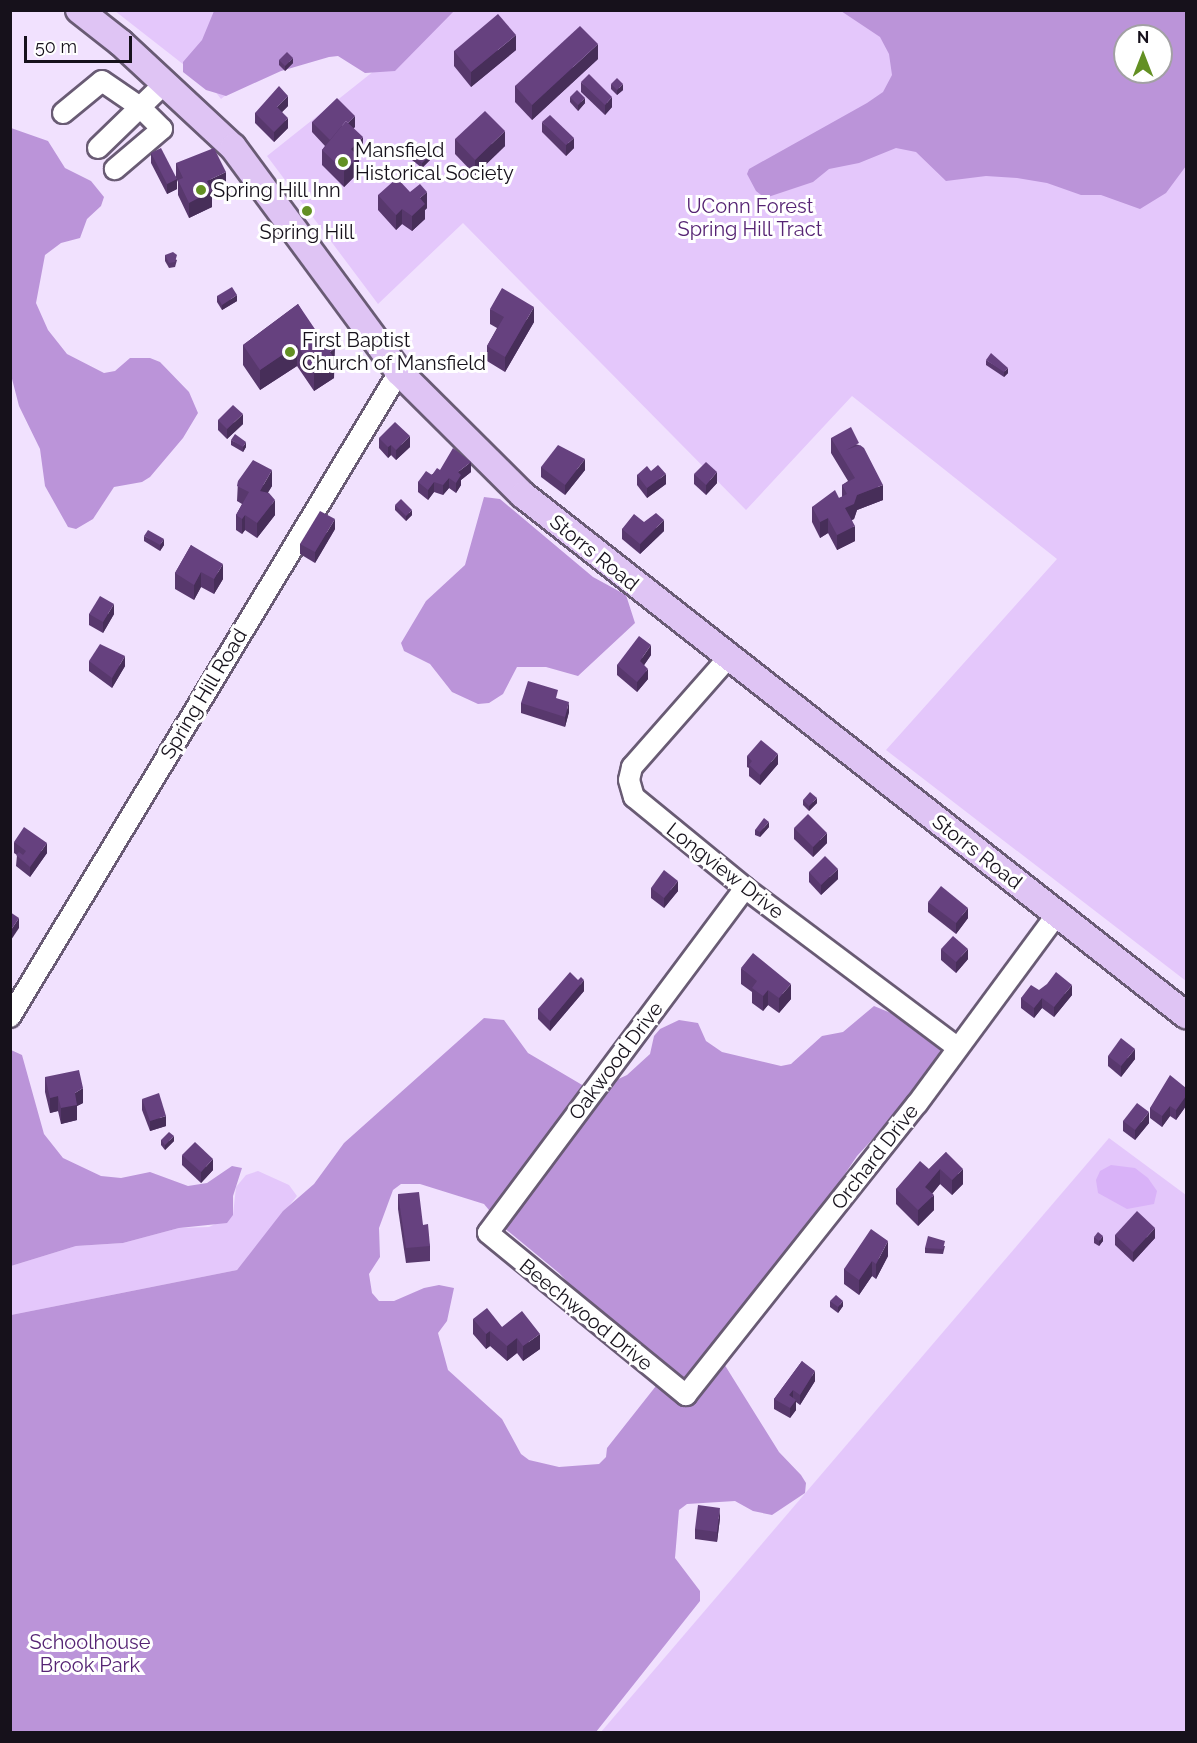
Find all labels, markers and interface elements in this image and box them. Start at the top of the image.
scale bar [27,24,135,62]
north arrow [1113,24,1173,84]
text: N [1137,28,1149,47]
text: 50 m [35,36,77,57]
place label: Mansfield Historical Society [355,138,515,185]
marker: Mansfield Historical Society [336,155,350,169]
place label: Spring Hill Inn [213,178,341,202]
marker: Spring Hill Inn [194,183,208,197]
park label: UConn Forest Spring Hill Tract [677,194,823,241]
marker: Spring Hill [300,204,314,218]
place label: Spring Hill [260,220,354,244]
place label: First Baptist Church of Mansfield [302,328,486,375]
marker: First Baptist Church of Mansfield [283,345,297,359]
street label: Storrs Road [545,510,643,596]
street label: Spring Hill Road [156,624,252,764]
street label: Storrs Road [927,810,1027,894]
street label: Longview Drive [661,818,789,924]
street label: Oakwood Drive [564,997,668,1125]
street label: Orchard Drive [826,1099,924,1215]
street label: Beechwood Drive [515,1254,657,1376]
park label: Schoolhouse Brook Park [30,1631,150,1678]

